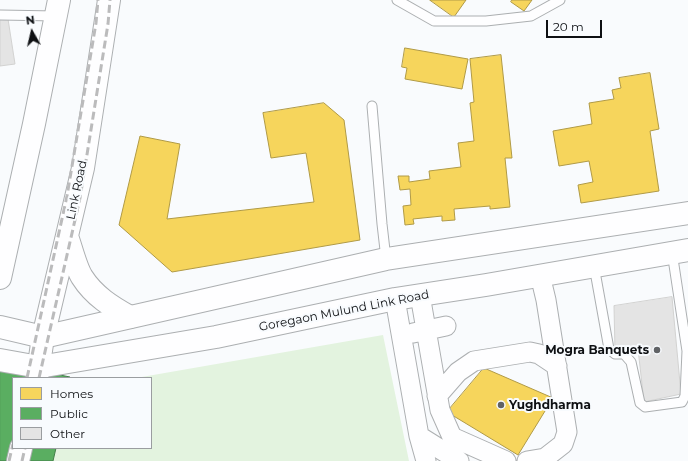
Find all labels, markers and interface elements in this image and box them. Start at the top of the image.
north arrow [12,12,52,52]
scale bar [548,12,604,38]
text: N [25,13,36,28]
text: 20 m [553,19,584,34]
street label: Link Road [64,159,90,221]
street label: Goregaon Mulund Link Road [258,287,430,335]
place label: Mogra Banquets [545,343,649,357]
marker: Mogra Banquets [652,345,662,355]
legend [12,377,152,449]
text: Homes [50,386,93,401]
place label: Yughdharma [509,398,591,412]
marker: Yughdharma [496,400,506,410]
text: Public [50,406,88,421]
text: Other [50,426,85,441]

